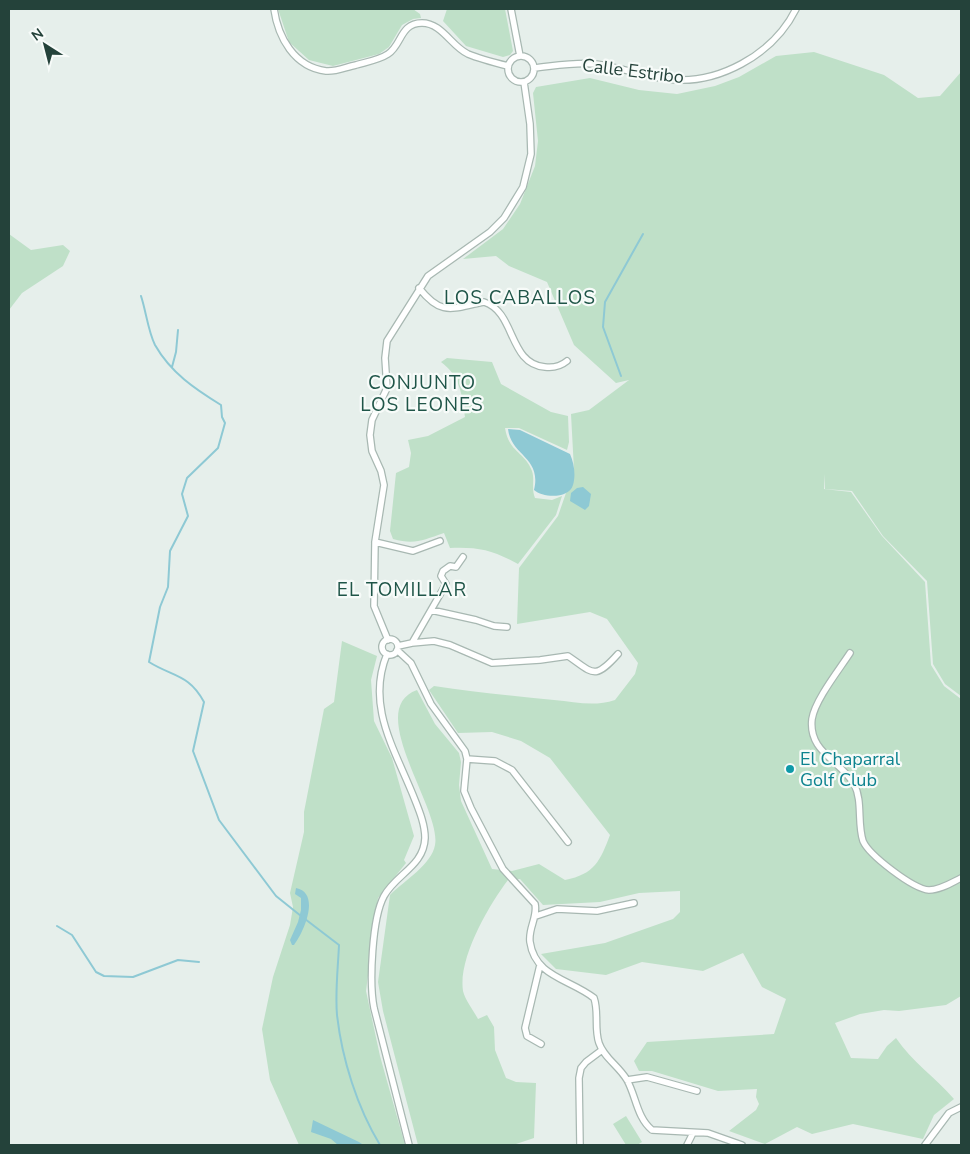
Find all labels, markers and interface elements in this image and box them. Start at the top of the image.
north arrow [20,20,70,70]
text: N [28,24,47,46]
street label: Calle Estribo [581,53,685,89]
district label: LOS CABALLOS [444,285,596,311]
district label: CONJUNTO LOS LEONES [360,370,484,418]
district label: EL TOMILLAR [337,577,467,603]
place label: El Chaparral Golf Club [800,747,901,792]
marker: El Chaparral Golf Club [784,763,796,775]

